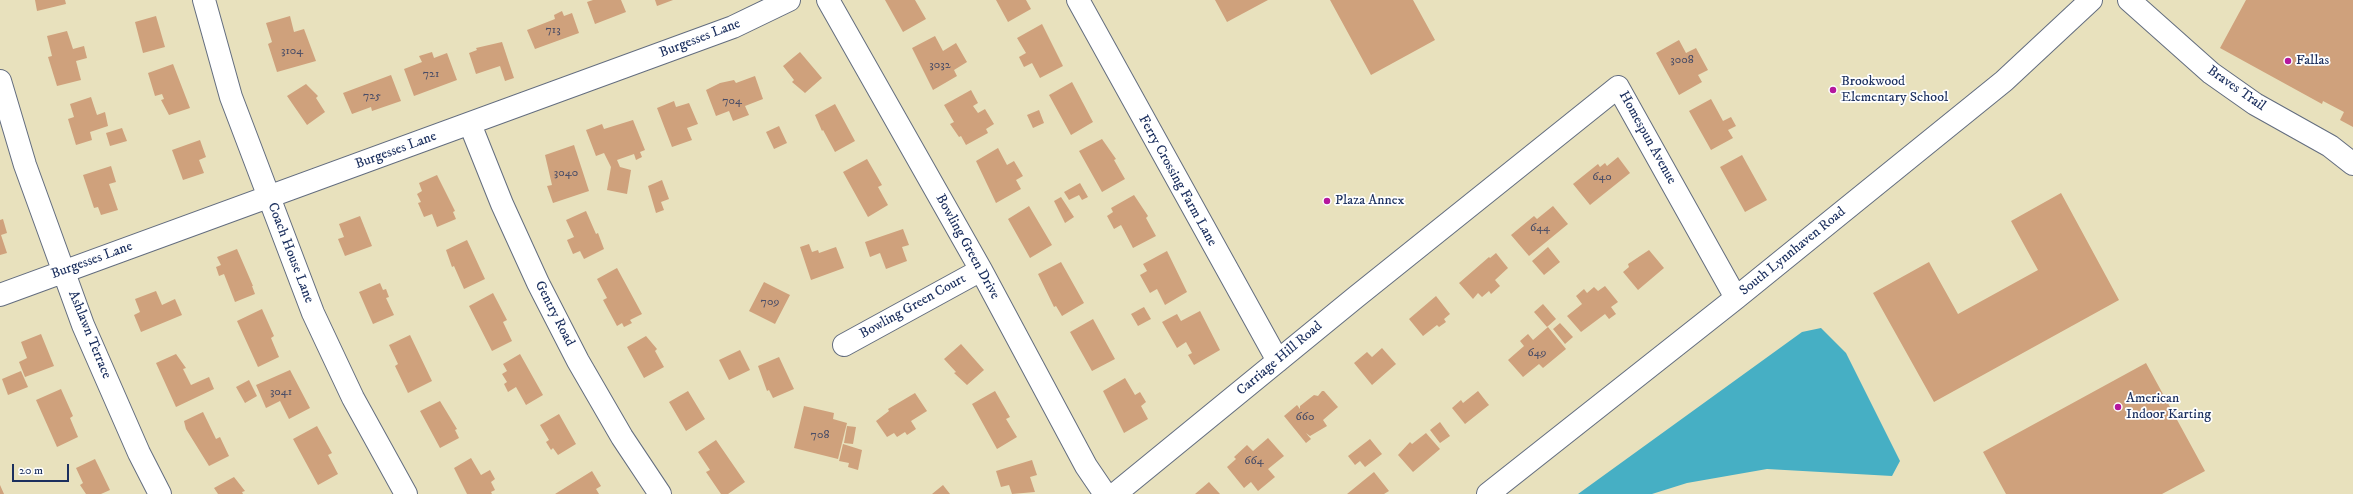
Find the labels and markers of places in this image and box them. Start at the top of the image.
place label: Fallas [2296,53,2329,69]
marker: Fallas [2283,56,2293,66]
place label: Brookwood Elementary School [1841,74,1948,106]
marker: Brookwood Elementary School [1828,85,1838,95]
place label: Plaza Annex [1335,193,1404,209]
marker: Plaza Annex [1322,196,1332,206]
place label: American Indoor Karting [2126,391,2211,424]
marker: American Indoor Karting [2113,402,2123,412]

